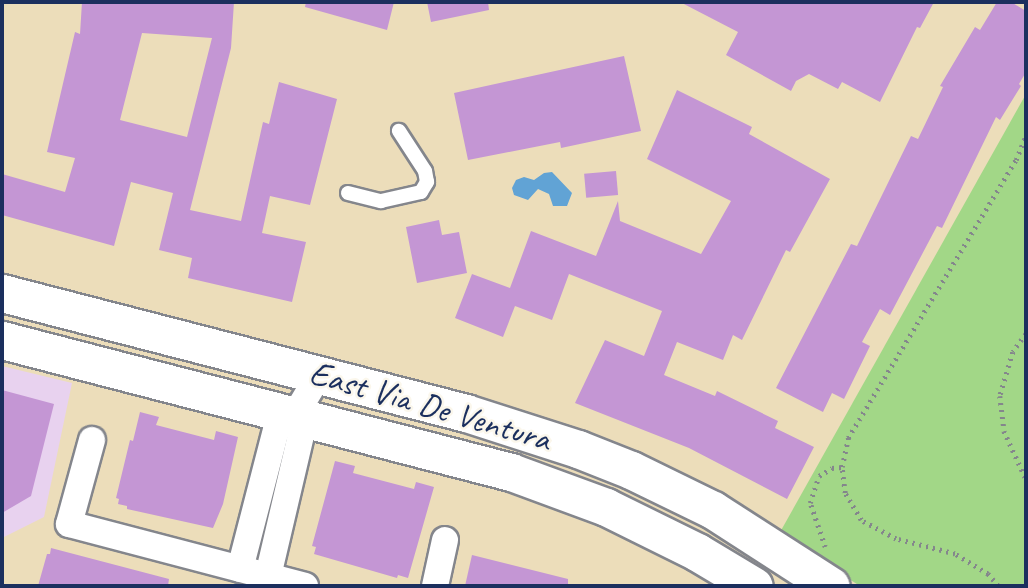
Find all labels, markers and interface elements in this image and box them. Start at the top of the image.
street label: East Via De Ventura [305,352,555,460]

